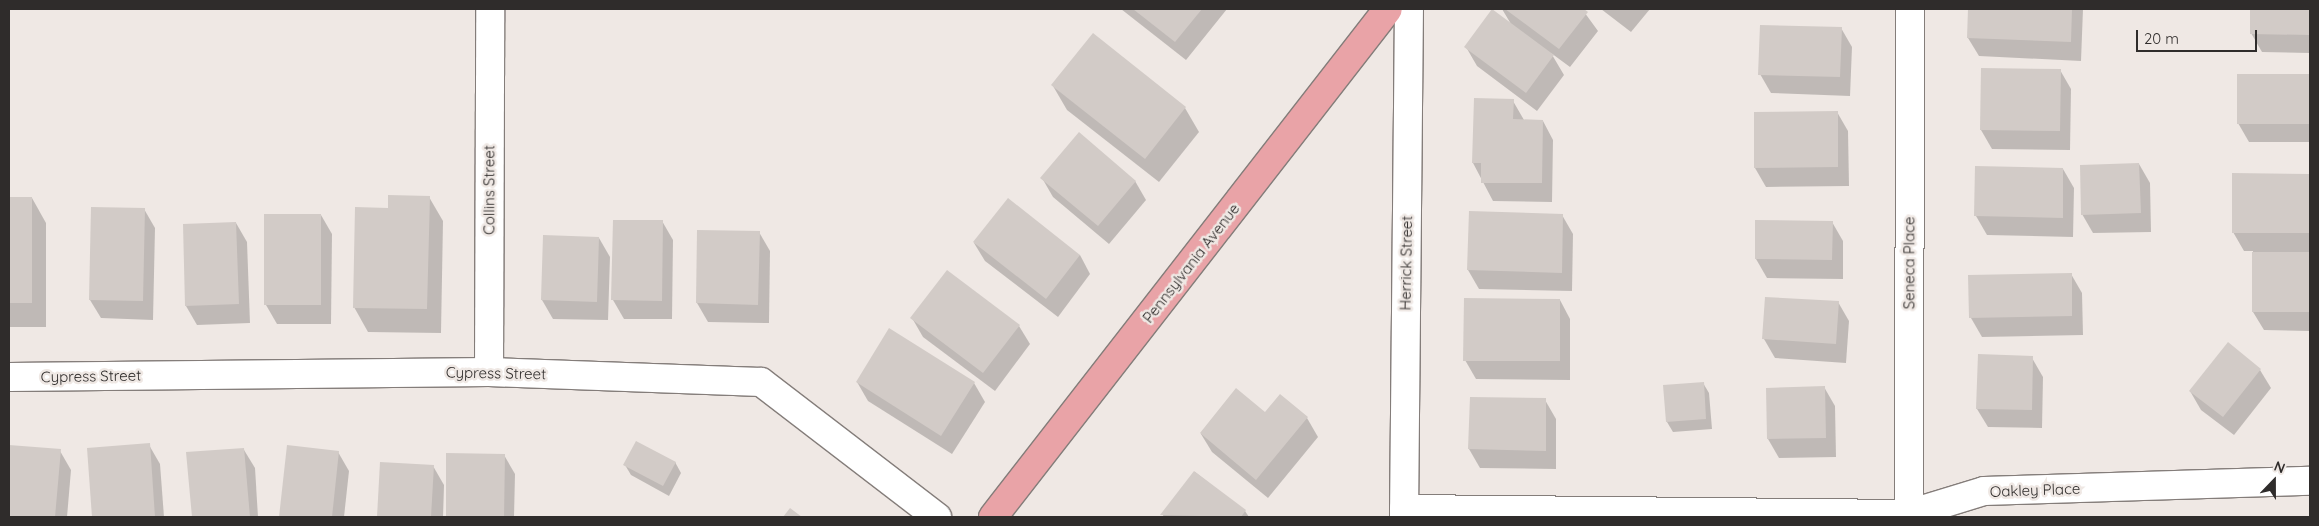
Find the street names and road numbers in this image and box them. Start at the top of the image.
street label: Collins Street [480,145,498,235]
street label: Pennsylvania Avenue [1139,200,1243,326]
street label: Herrick Street [1396,215,1416,311]
street label: Seneca Place [1900,217,1918,309]
street label: Cypress Street [446,363,546,383]
street label: Cypress Street [41,366,141,386]
street label: Oakley Place [1989,479,2081,501]

